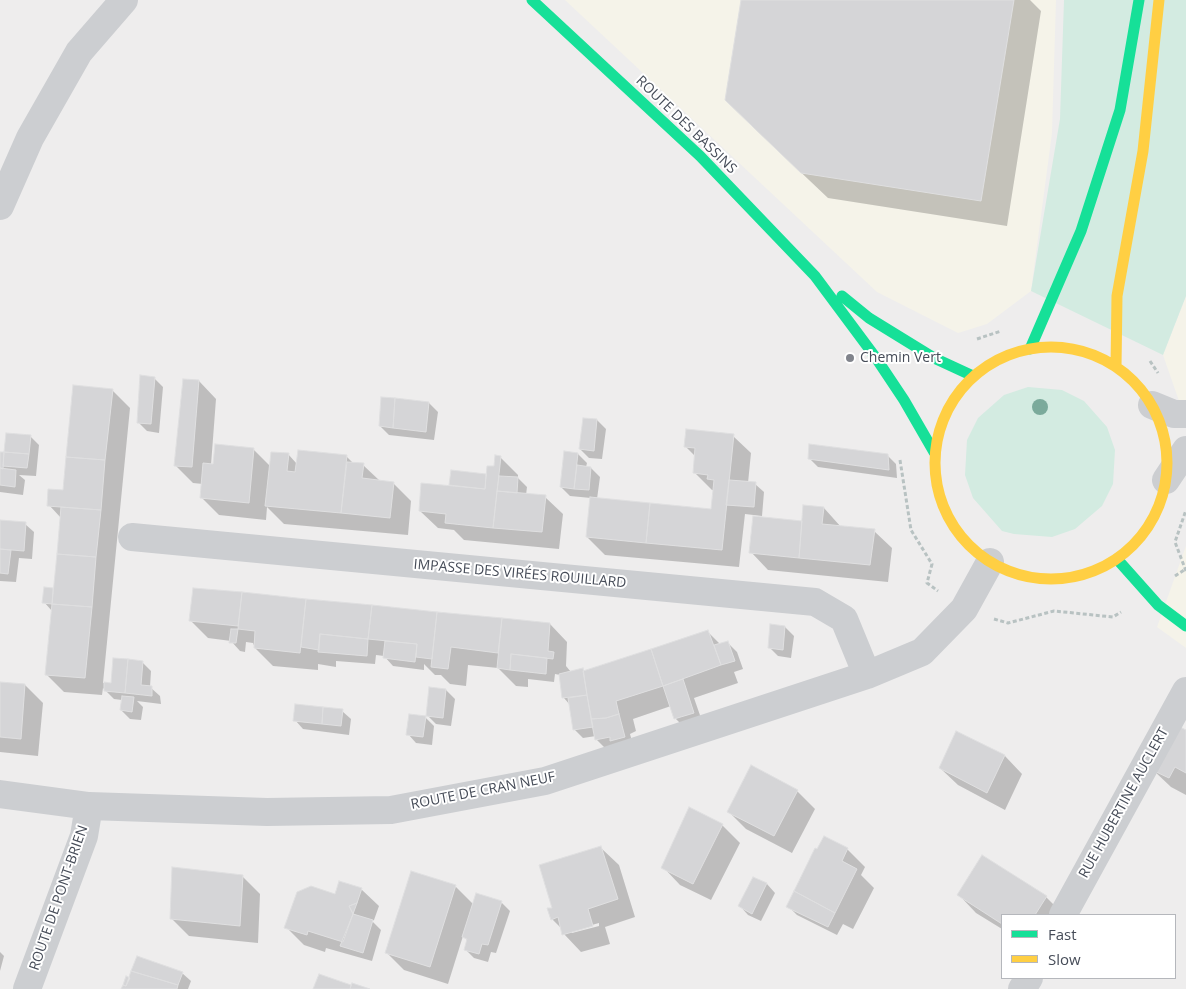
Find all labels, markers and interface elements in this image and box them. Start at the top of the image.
street label: ROUTE DES BASSINS [632,73,740,177]
place label: Chemin Vert [860,350,941,366]
marker: Chemin Vert [844,352,856,364]
street label: IMPASSE DES VIRÉES ROUILLARD [413,556,627,592]
street label: RUE HUBERTINE AUCLERT [1076,725,1172,881]
street label: ROUTE DE CRAN NEUF [409,769,557,813]
street label: ROUTE DE PONT-BRIEN [26,823,92,973]
legend [1001,914,1176,979]
text: Fast [1048,924,1077,944]
text: Slow [1048,949,1081,969]

